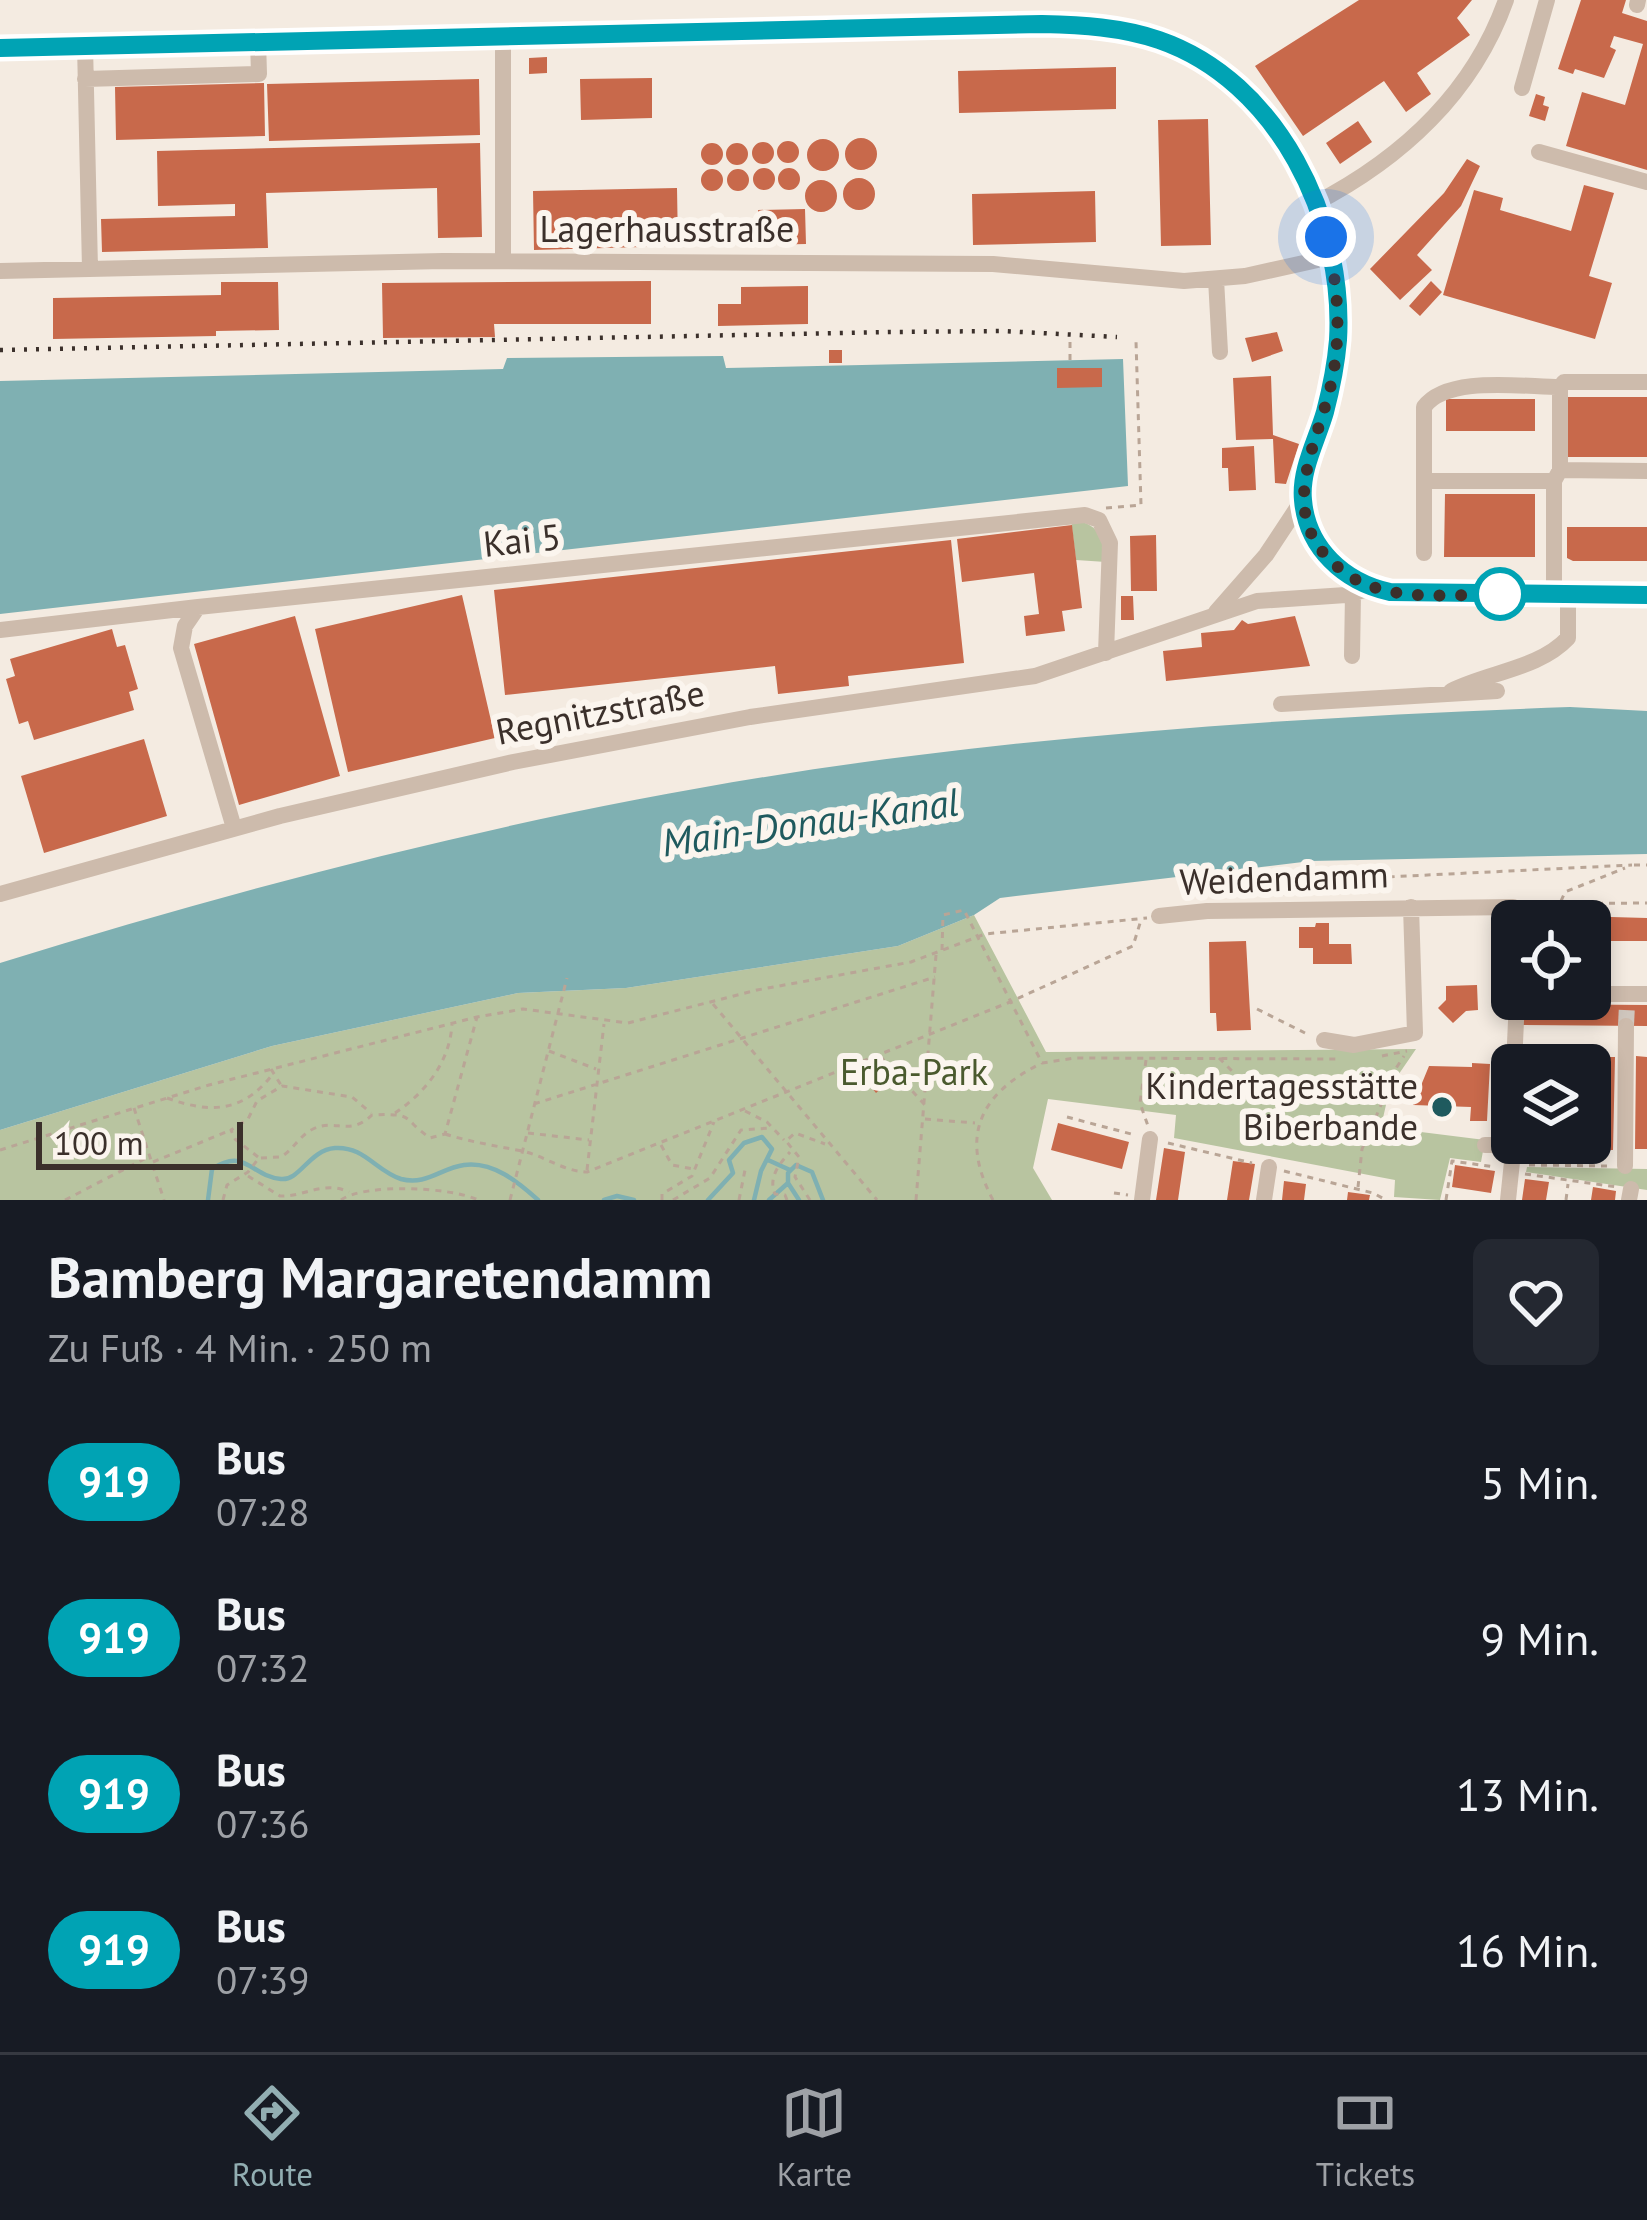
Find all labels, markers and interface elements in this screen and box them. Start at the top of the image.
street label: Lagerhausstraße [540,205,794,252]
your location [1296,207,1356,267]
street label: Kai 5 [481,512,563,567]
unlabelled marker [1475,569,1525,619]
street label: Regnitzstraße [492,668,708,755]
water label: Main-Donau-Kanal [658,775,961,868]
street label: Weidendamm [1179,850,1389,905]
map controls [1491,900,1611,1164]
button: locate [1491,900,1611,1020]
button: layers [1491,1044,1611,1164]
park label: Erba-Park [840,1048,988,1095]
place label: Kindertagesstätte Biberbande [1145,1062,1418,1150]
marker: Kindertagesstätte Biberbande [1429,1094,1455,1120]
scale bar [36,1116,243,1169]
text: 100 m [54,1121,144,1164]
button: heart [1473,1239,1599,1365]
text: Bamberg Margaretendamm [48,1240,712,1314]
text: Zu Fuß · 4 Min. · 250 m [48,1322,432,1373]
text: Bus [216,1428,286,1486]
text: 5 Min. [1481,1453,1599,1511]
text: 919 [78,1454,150,1509]
text: 07:28 [216,1486,310,1537]
text: Bus [216,1584,286,1642]
text: 9 Min. [1481,1609,1599,1667]
text: 919 [78,1610,150,1665]
text: 07:32 [216,1642,310,1693]
text: Bus [216,1740,286,1798]
text: 13 Min. [1456,1765,1599,1823]
text: 919 [78,1766,150,1821]
text: 07:36 [216,1798,310,1849]
text: Bus [216,1896,286,1954]
text: 16 Min. [1456,1921,1599,1979]
text: 919 [78,1922,150,1977]
text: 07:39 [216,1954,310,2005]
tab: Route [232,2080,313,2195]
tab: Karte [777,2080,852,2195]
tab: Tickets [1316,2080,1415,2195]

